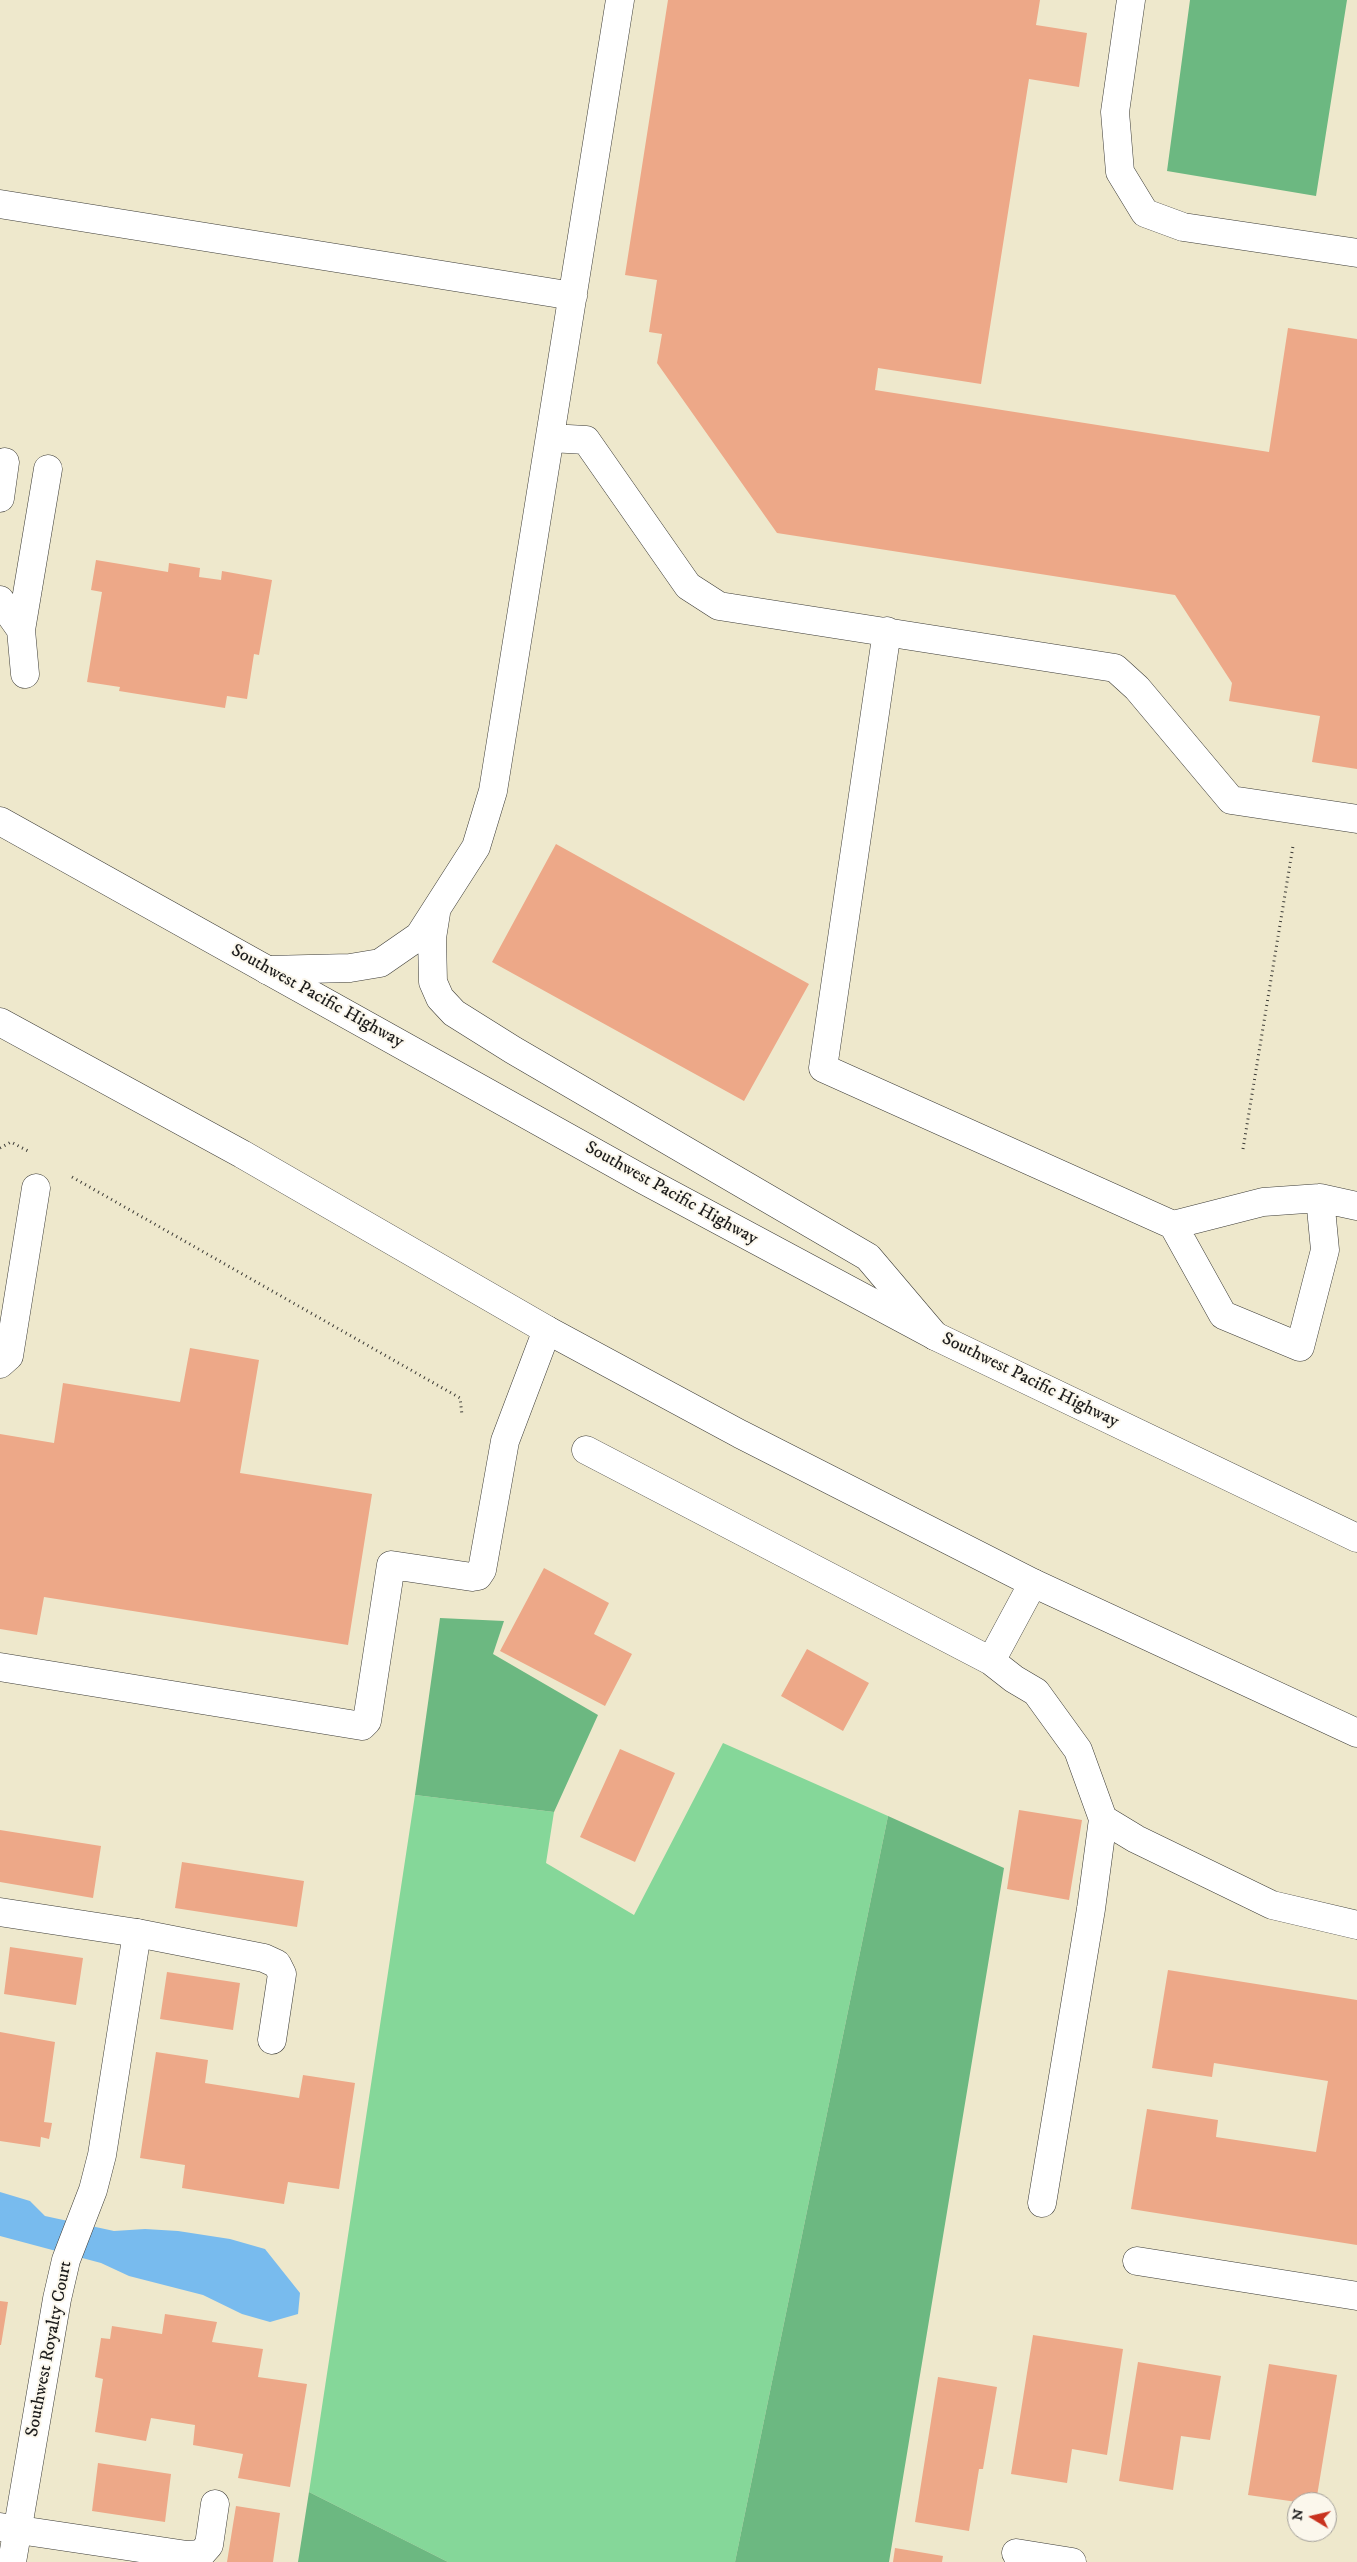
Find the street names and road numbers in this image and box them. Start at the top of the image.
street label: Southwest Pacific Highway [227,940,407,1054]
street label: Southwest Pacific Highway [581,1137,761,1251]
street label: Southwest Pacific Highway [938,1329,1122,1433]
street label: Southwest Royalty Court [22,2259,78,2439]

